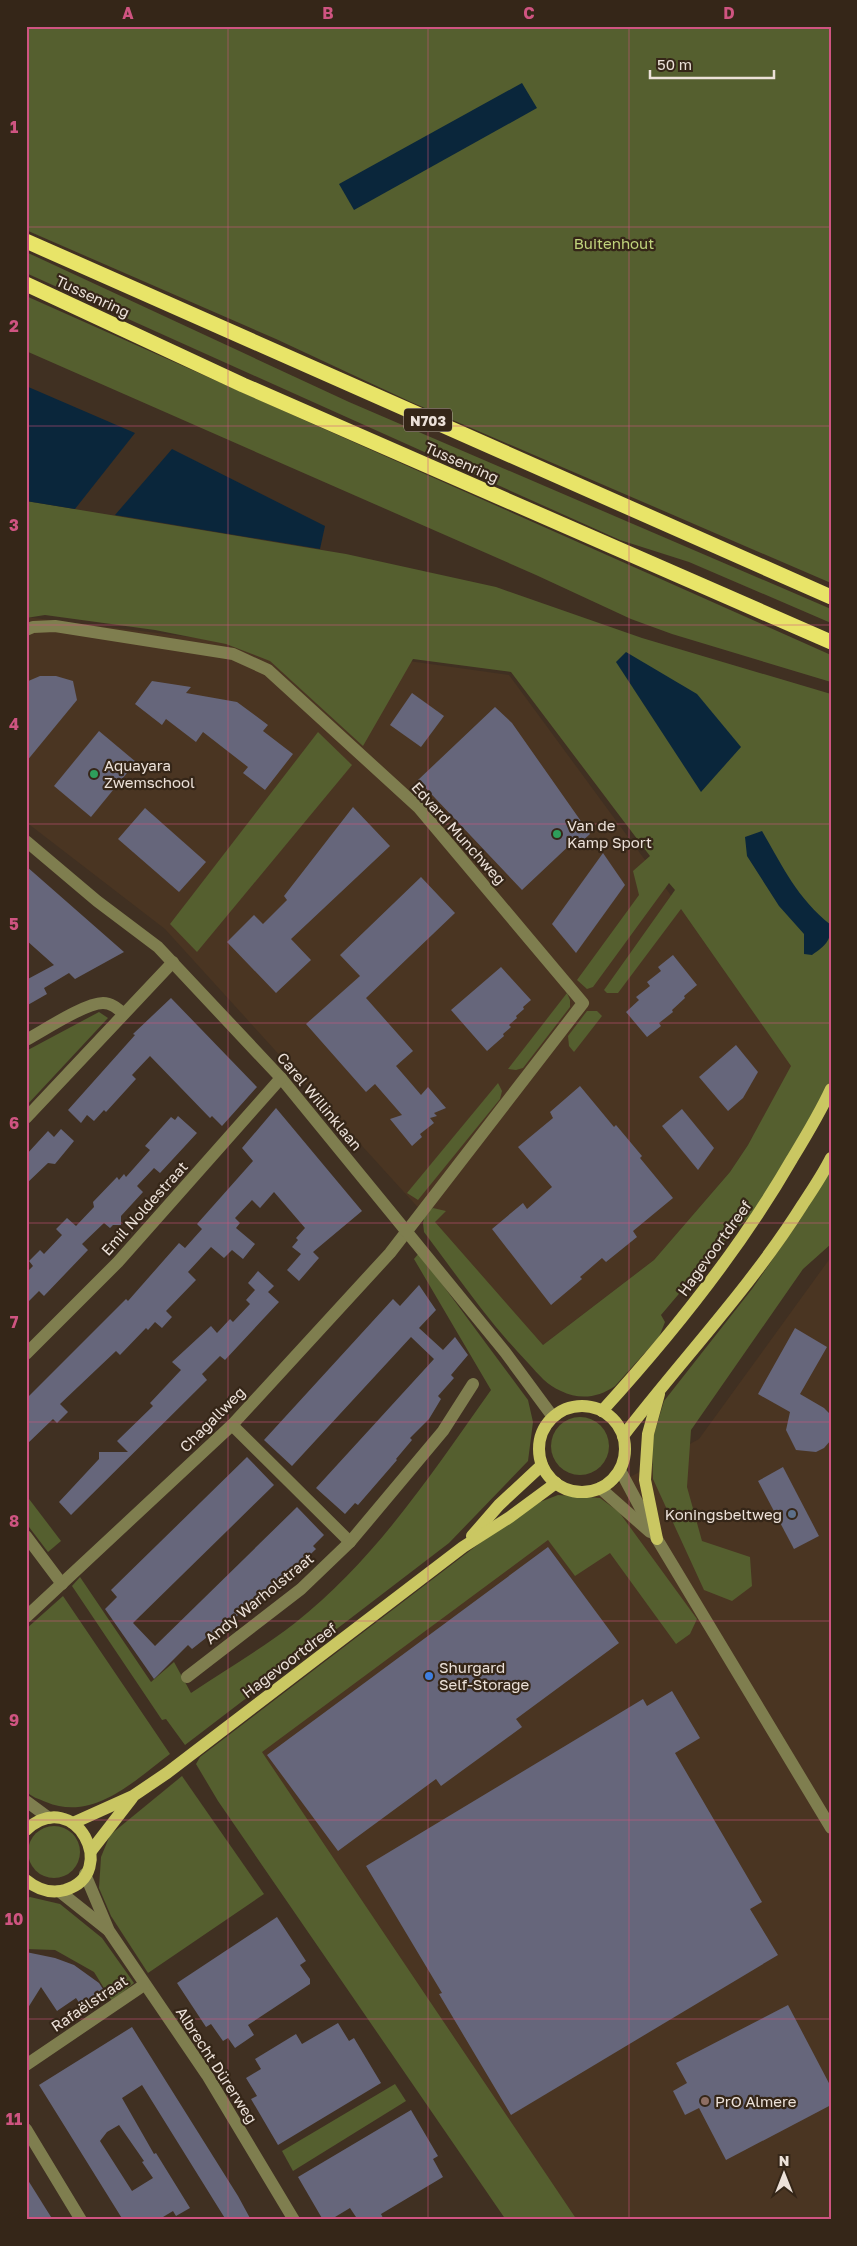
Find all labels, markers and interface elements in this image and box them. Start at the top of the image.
text: A [122,3,134,23]
text: B [322,3,334,23]
text: C [523,3,535,23]
text: D [723,3,735,23]
scale bar [650,48,773,80]
text: 50 m [657,55,692,73]
text: 1 [10,117,18,137]
park label: Buitenhout [574,234,654,252]
street label: Tussenring [53,271,133,321]
text: 2 [9,316,19,336]
road number: N703 [404,408,452,432]
street label: Tussenring [422,438,502,486]
text: 3 [9,515,19,535]
text: 4 [9,714,19,734]
place label: Aquayara Zwemschool [104,756,195,791]
marker: Aquayara Zwemschool [88,768,100,780]
street label: Edvard Munchweg [408,778,510,888]
place label: Van de Kamp Sport [567,816,652,851]
marker: Van de Kamp Sport [551,828,563,840]
text: 5 [9,914,19,934]
street label: Carel Willinklaan [274,1048,366,1154]
text: 6 [9,1113,19,1133]
street label: Emil Noldestraat [97,1157,191,1259]
street label: Hagevoortdreef [673,1196,755,1299]
text: 7 [10,1312,19,1332]
street label: Chagallweg [176,1383,248,1455]
place label: Koningsbeltweg [665,1505,782,1523]
marker: Koningsbeltweg [786,1508,798,1520]
text: 8 [9,1511,19,1531]
street label: Andy Warholstraat [201,1549,317,1647]
street label: Hagevoortdreef [238,1618,340,1701]
place label: Shurgard Self-Storage [439,1658,530,1693]
marker: Shurgard Self-Storage [423,1670,435,1682]
text: 9 [9,1710,19,1730]
text: 10 [5,1909,23,1929]
street label: Rafaëlstraat [47,1971,131,2035]
street label: Albrecht Dürerweg [173,2003,261,2127]
place label: PrO Almere [715,2092,797,2110]
marker: PrO Almere [699,2095,711,2107]
text: 11 [6,2109,22,2129]
north arrow [760,2148,810,2198]
text: N [779,2152,789,2169]

